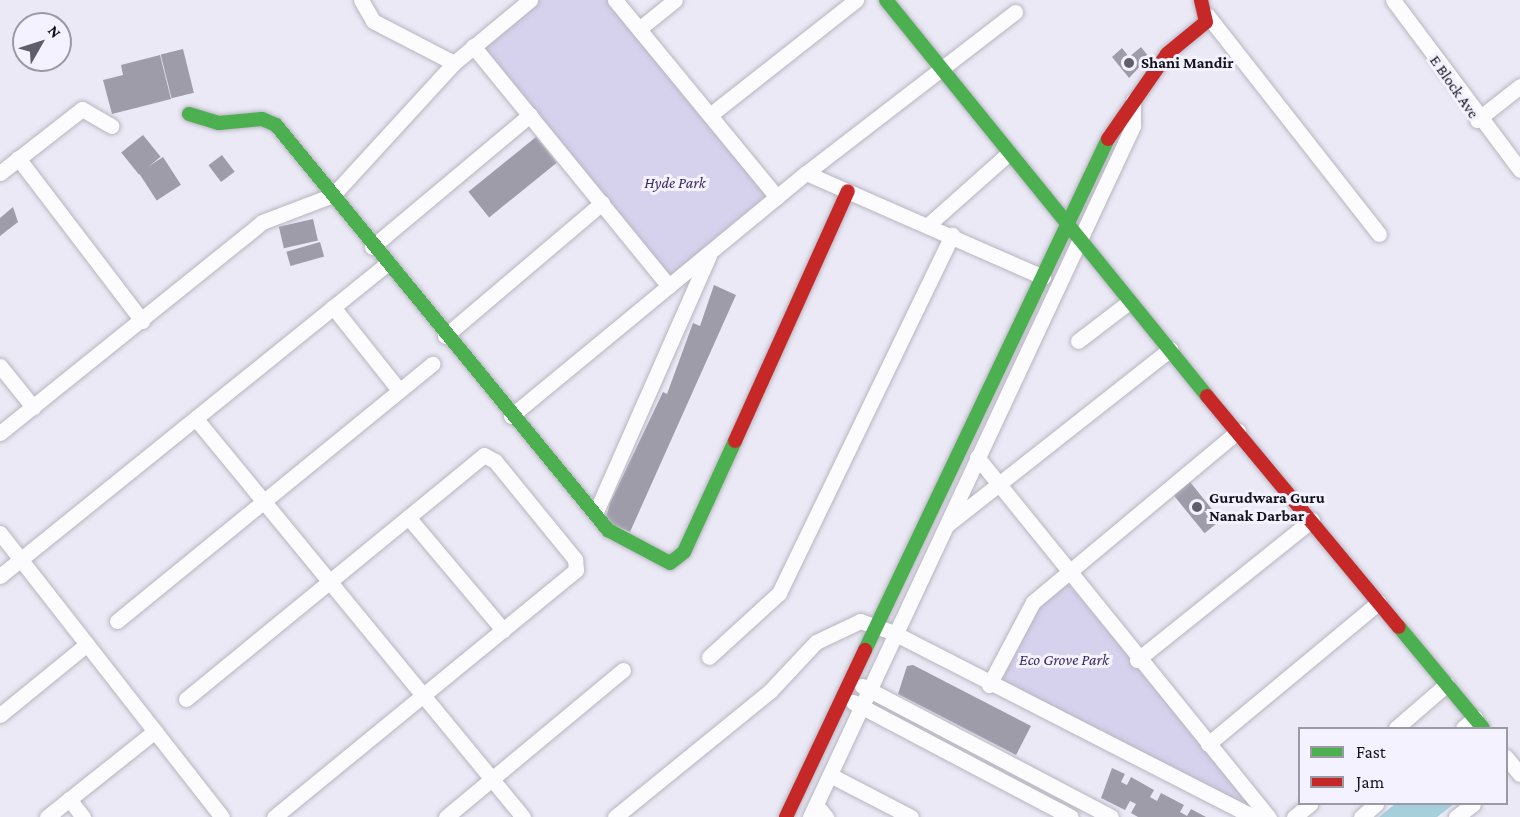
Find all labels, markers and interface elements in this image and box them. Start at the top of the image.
north arrow [12,12,72,72]
text: N [45,22,65,41]
street label: E Block Ave [1425,52,1483,122]
place label: Shani Mandir [1141,53,1234,73]
marker: Shani Mandir [1122,56,1136,70]
park label: Hyde Park [644,173,706,193]
place label: Gurudwara Guru Nanak Darbar [1209,488,1325,526]
marker: Gurudwara Guru Nanak Darbar [1190,500,1204,514]
park label: Eco Grove Park [1019,650,1109,670]
legend [1298,727,1508,805]
text: Fast [1356,742,1386,762]
text: Jam [1356,772,1384,792]

